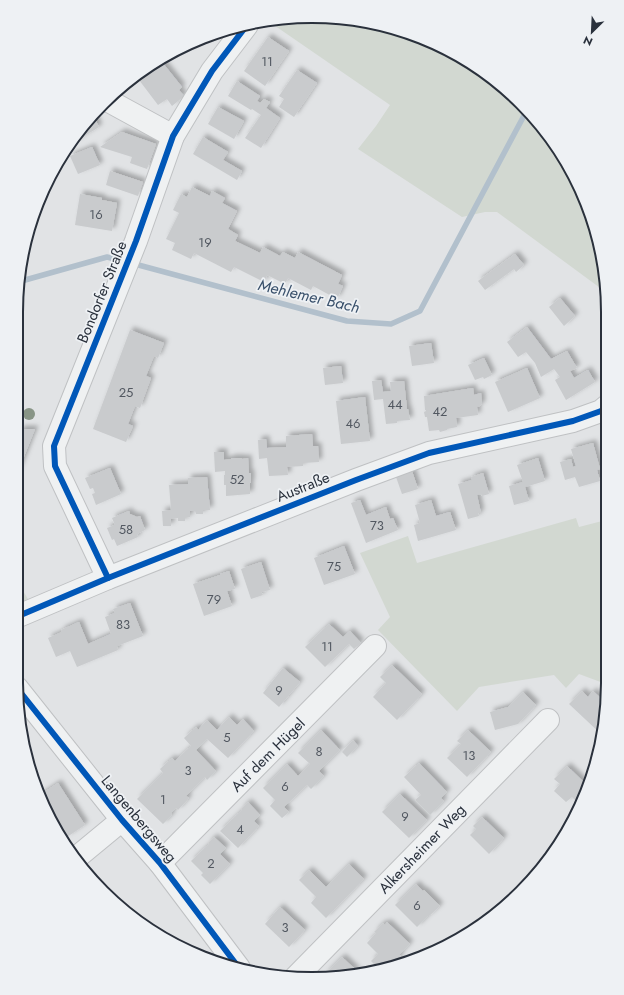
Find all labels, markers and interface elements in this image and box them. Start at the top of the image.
north arrow [572,12,612,52]
text: N [581,32,595,50]
house number: 11 [261,52,273,71]
house number: 16 [89,205,103,224]
house number: 19 [198,233,212,252]
street label: Bondorfer Straße [72,237,133,346]
water label: Mehlemer Bach [256,273,362,319]
house number: 25 [119,383,133,402]
house number: 44 [387,395,403,414]
house number: 42 [433,402,447,421]
house number: 46 [345,414,361,433]
street label: Austraße [273,466,333,508]
house number: 52 [230,470,244,489]
house number: 73 [370,516,384,535]
house number: 58 [119,520,133,539]
house number: 75 [327,557,341,576]
house number: 79 [207,590,221,609]
house number: 83 [116,615,130,634]
house number: 11 [321,637,333,656]
house number: 9 [275,681,283,700]
street label: Auf dem Hügel [226,713,310,797]
house number: 5 [223,728,231,747]
house number: 8 [315,742,323,761]
house number: 13 [463,746,475,765]
house number: 3 [184,761,192,780]
street label: Langenbergsweg [96,771,182,867]
house number: 6 [281,777,289,796]
house number: 1 [160,790,166,809]
street label: Alkersheimer Weg [373,799,471,899]
house number: 9 [401,807,409,826]
house number: 4 [236,820,244,839]
house number: 2 [207,854,215,873]
house number: 6 [413,896,421,915]
house number: 3 [281,918,289,937]

